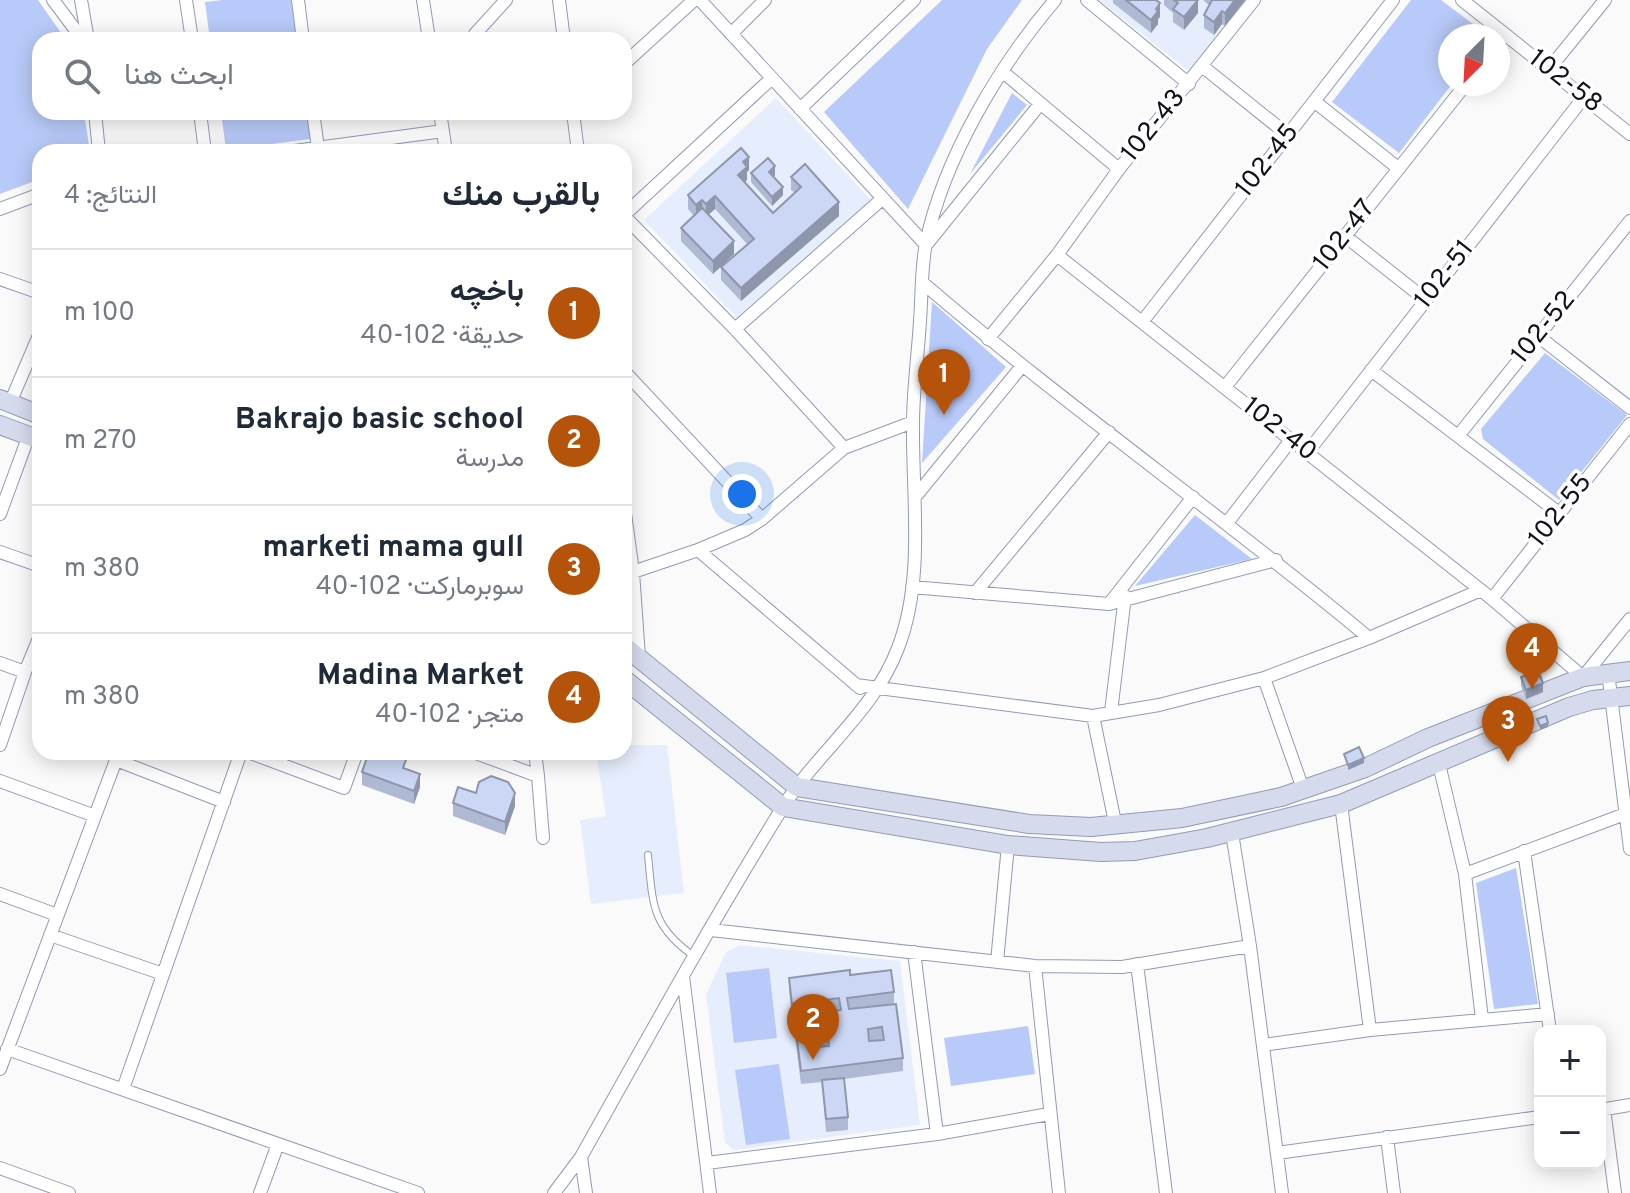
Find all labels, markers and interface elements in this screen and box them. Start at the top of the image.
north arrow [1438,24,1510,96]
search box [32,32,632,120]
street label: 102-58 [1521,43,1609,121]
icon: search [60,54,104,98]
text: ابحث هنا [124,58,234,95]
street label: 102-43 [1115,83,1193,169]
street label: 102-45 [1229,117,1307,205]
text: بالقرب منك [442,175,600,218]
text: النتائج: 4 [64,180,157,213]
street label: 102-47 [1307,193,1383,279]
street label: 102-51 [1408,234,1482,316]
text: باخچە [450,274,524,311]
street label: 102-52 [1505,285,1583,371]
text: 100 m [64,297,135,330]
text: 1 [569,297,579,330]
text: حديقة · 102-40 [360,320,524,353]
pin: 1 [918,349,970,415]
street label: 102-40 [1235,391,1323,469]
text: Bakrajo basic school [235,402,524,439]
text: 270 m [64,425,137,458]
text: 2 [566,425,582,458]
text: مدرسة [455,443,524,476]
street label: 102-55 [1522,467,1600,555]
your location [722,474,762,514]
text: marketi mama gull [262,530,524,567]
text: 380 m [64,553,140,586]
text: 3 [566,553,582,586]
text: سوبرماركت · 102-40 [316,571,524,604]
pin: 4 [1506,623,1558,689]
text: Madina Market [317,658,524,695]
text: 380 m [64,681,140,714]
text: 4 [566,681,582,714]
pin: 3 [1482,696,1534,762]
text: متجر · 102-40 [375,699,524,732]
pin: 2 [787,994,839,1060]
map controls [1534,1025,1606,1169]
button: + [1534,1025,1606,1097]
button: − [1534,1097,1606,1169]

